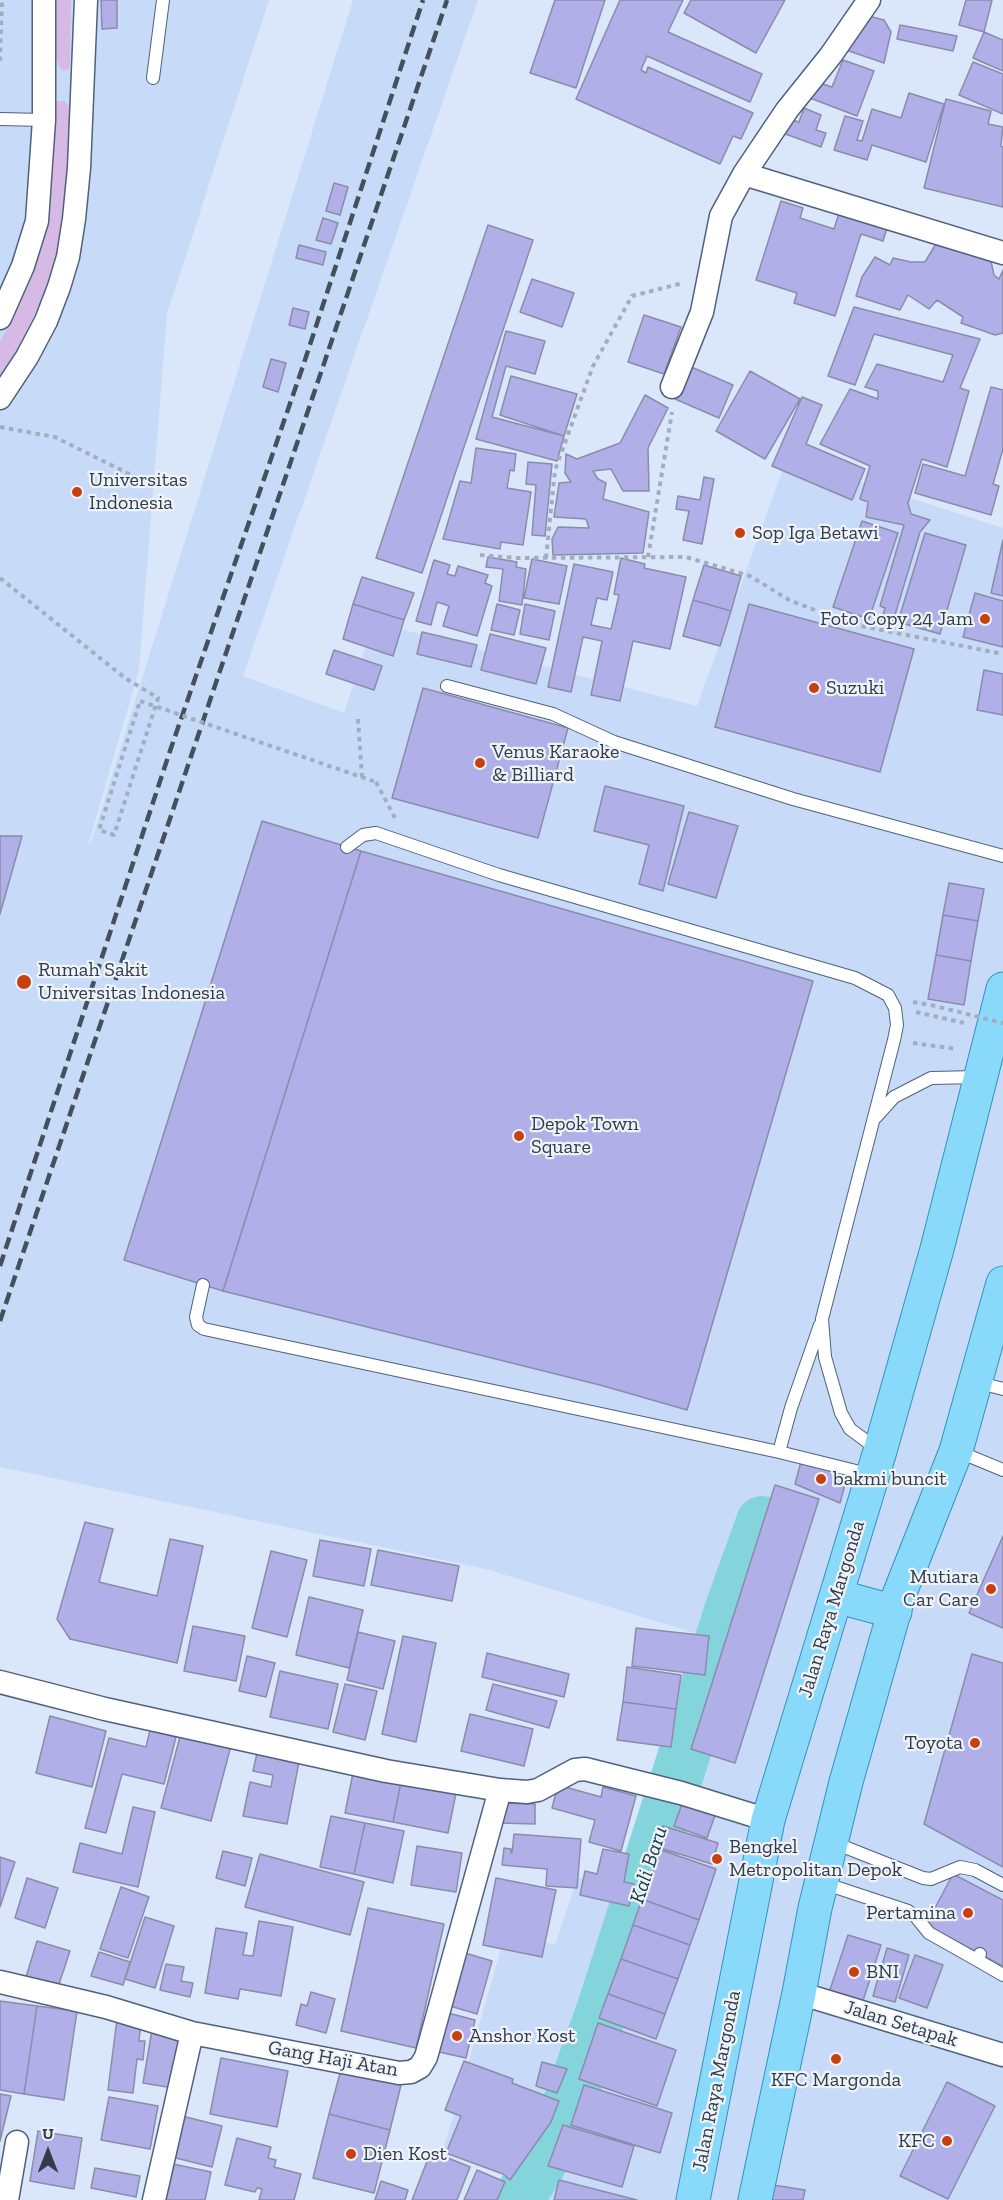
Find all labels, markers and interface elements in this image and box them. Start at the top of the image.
place label: Universitas Indonesia [89,468,188,515]
marker: Universitas Indonesia [70,485,84,499]
place label: Sop Iga Betawi [752,521,879,545]
marker: Sop Iga Betawi [733,526,747,540]
place label: Foto Copy 24 Jam [820,607,973,631]
marker: Foto Copy 24 Jam [978,612,992,626]
place label: Suzuki [826,676,884,700]
marker: Suzuki [807,681,821,695]
place label: Venus Karaoke & Billiard [492,740,619,787]
marker: Venus Karaoke & Billiard [473,756,487,770]
place label: Rumah Sakit Universitas Indonesia [38,958,225,1005]
marker: Rumah Sakit Universitas Indonesia [15,973,33,991]
place label: Depok Town Square [531,1112,639,1159]
marker: Depok Town Square [512,1129,526,1143]
place label: bakmi buncit [833,1467,947,1491]
marker: bakmi buncit [814,1472,828,1486]
street label: Jalan Raya Margonda [794,1517,870,1701]
place label: Mutiara Car Care [903,1565,979,1612]
marker: Mutiara Car Care [984,1582,998,1596]
place label: Toyota [905,1731,963,1755]
marker: Toyota [968,1736,982,1750]
water label: Kali Baru [625,1823,673,1907]
place label: Bengkel Metropolitan Depok [729,1835,902,1882]
marker: Bengkel Metropolitan Depok [710,1852,724,1866]
place label: Pertamina [866,1901,956,1925]
marker: Pertamina [961,1906,975,1920]
place label: BNI [866,1960,899,1984]
marker: BNI [847,1965,861,1979]
street label: Jalan Raya Margonda [688,1988,746,2174]
street label: Jalan Setapak [841,1995,961,2053]
place label: Anshor Kost [469,2024,575,2048]
marker: Anshor Kost [450,2029,464,2043]
street label: Gang Haji Atan [266,2036,400,2082]
marker: KFC Margonda [829,2052,843,2066]
place label: KFC Margonda [771,2068,901,2092]
north arrow [18,2122,78,2182]
text: U [42,2124,54,2143]
place label: KFC [898,2129,935,2153]
marker: KFC [940,2134,954,2148]
place label: Dien Kost [363,2142,447,2166]
marker: Dien Kost [344,2147,358,2161]

